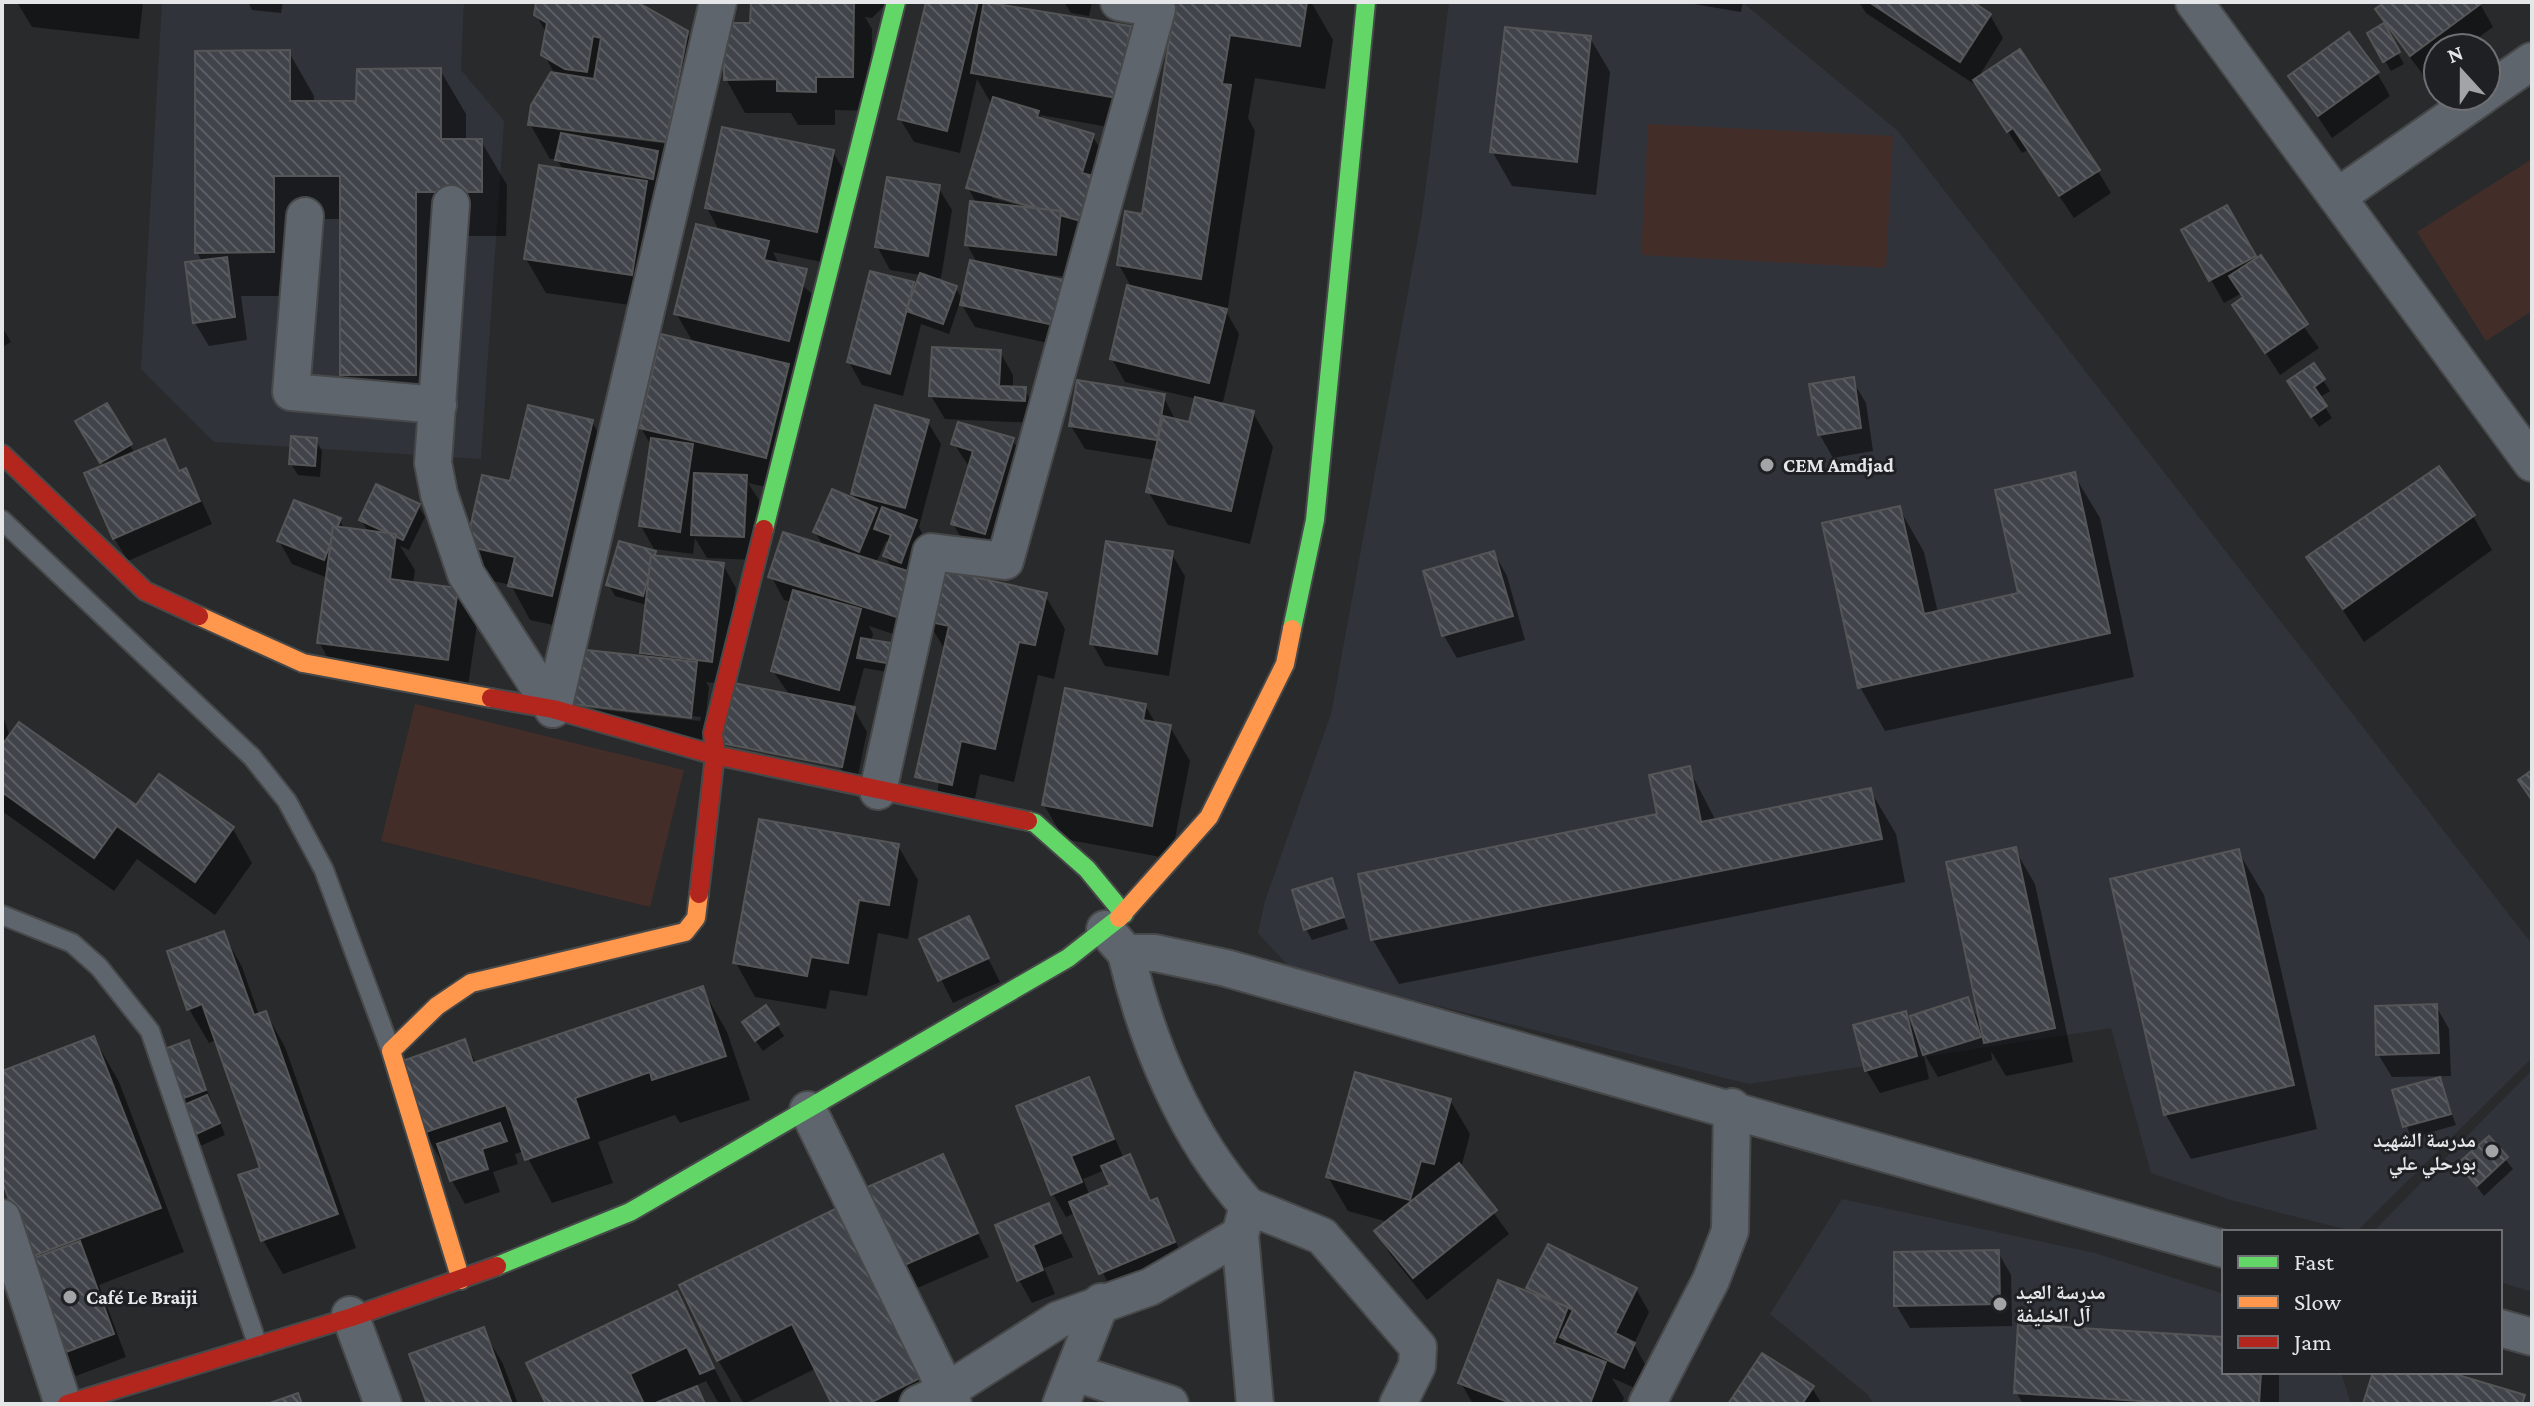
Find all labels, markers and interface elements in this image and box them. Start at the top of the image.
north arrow [2422,32,2502,112]
text: N [2444,39,2466,68]
place label: CEM Amdjad [1783,454,1894,477]
marker: CEM Amdjad [1758,456,1776,474]
place label: مدرسة الشهيد بورحلي علي [2373,1129,2476,1179]
marker: مدرسة الشهيد بورحلي علي [2483,1142,2501,1160]
legend [2222,1230,2502,1374]
text: Fast [2294,1248,2335,1275]
place label: مدرسة العيد آل الخليفة [2016,1281,2106,1327]
place label: Café Le Braiji [86,1286,198,1309]
marker: Café Le Braiji [61,1288,79,1306]
text: Slow [2294,1288,2341,1315]
marker: مدرسة العيد آل الخليفة [1991,1295,2009,1313]
text: Jam [2292,1328,2332,1355]

